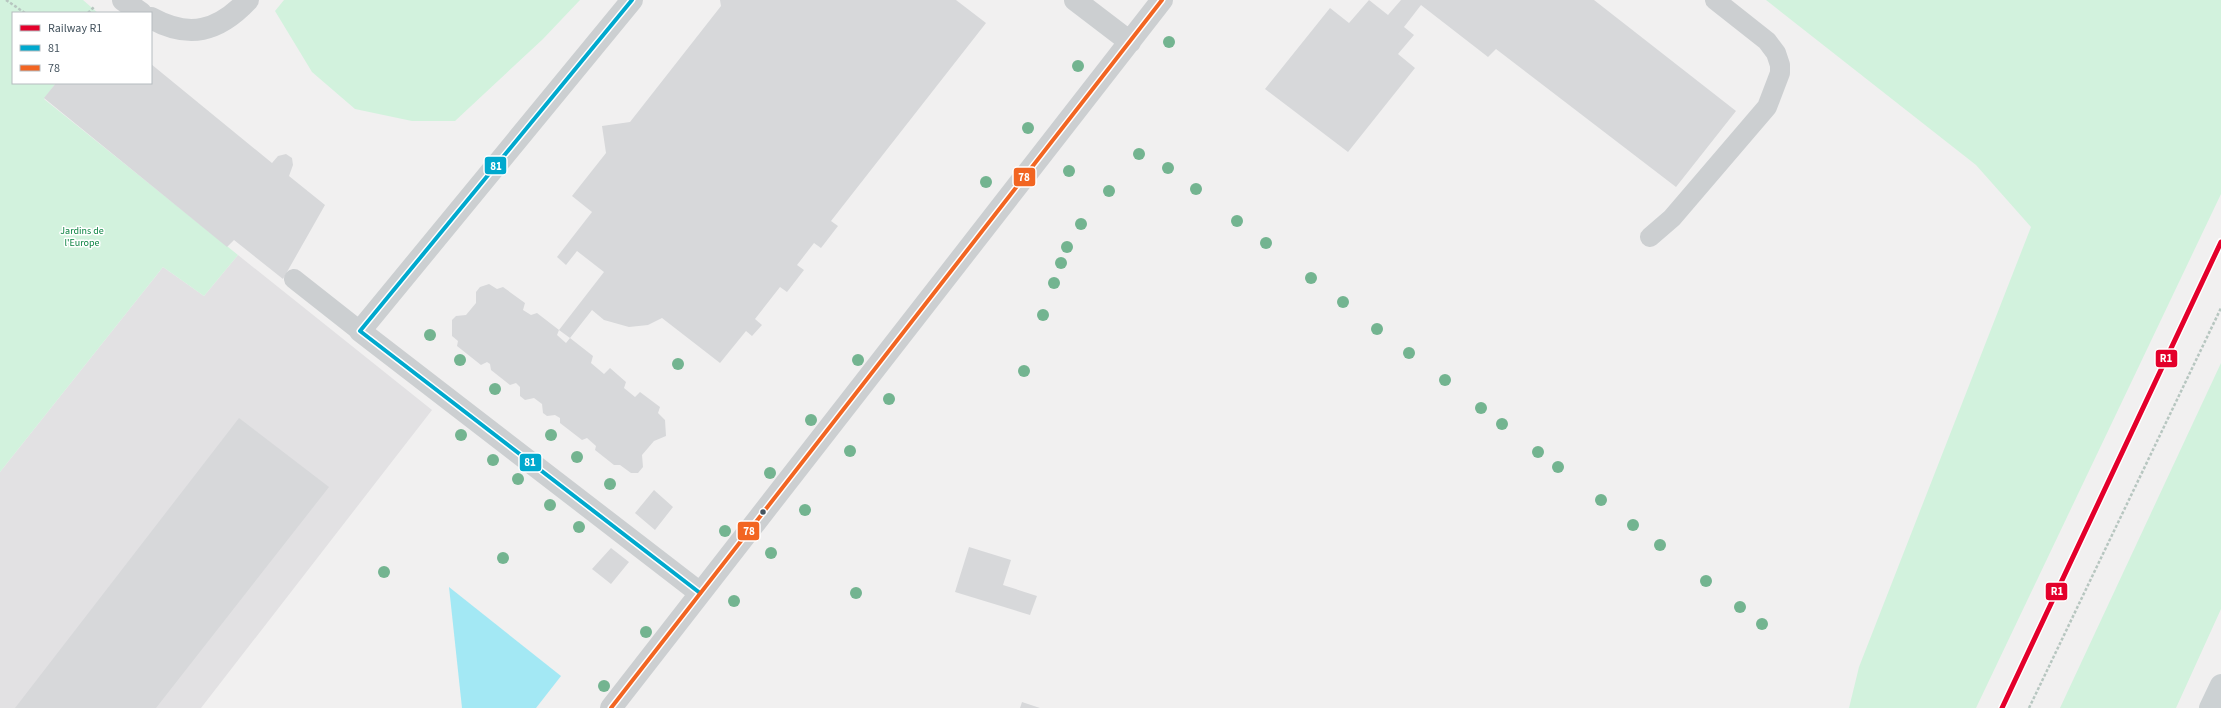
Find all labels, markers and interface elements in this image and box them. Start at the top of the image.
legend [12,12,152,84]
text: Railway R1 [48,20,102,37]
text: 81 [48,40,60,57]
text: 78 [48,60,60,77]
line badge: 81 [484,156,507,175]
text: 81 [490,159,502,174]
line badge: 78 [1013,167,1036,187]
text: 78 [1018,170,1030,185]
park label: Jardins de l'Europe [60,224,104,250]
line badge: R1 [2155,349,2178,368]
text: R1 [2160,351,2172,366]
line badge: 81 [519,453,542,472]
text: 81 [524,455,536,470]
unlabelled marker [758,507,768,517]
line badge: 78 [737,521,760,541]
text: 78 [743,524,755,539]
line badge: R1 [2045,582,2068,601]
text: R1 [2051,584,2063,599]

